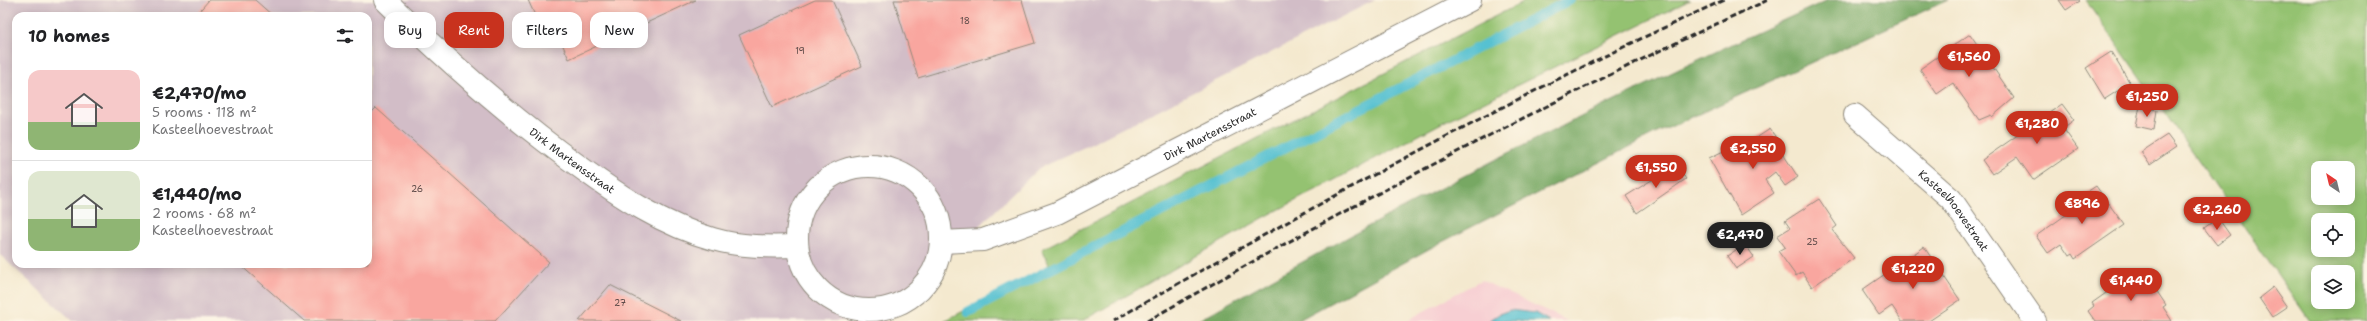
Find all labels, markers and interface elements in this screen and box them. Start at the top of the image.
chip: Buy [384,12,436,48]
chip: Rent [444,12,504,48]
chip: Filters [512,12,582,48]
chip: New [590,12,648,48]
house number: 18 [960,15,970,27]
text: 10 homes [28,25,110,47]
icon: filters [334,25,356,47]
pin: €1,560 [1936,44,2002,78]
house number: 19 [795,45,805,57]
text: €1,560 [1947,48,1991,65]
text: €2,470/mo [152,82,247,104]
pin: €1,250 [2114,84,2180,118]
icon: home [60,86,108,134]
text: €1,250 [2125,88,2169,105]
text: 5 rooms · 118 m² [152,104,257,121]
street label: Dirk Martensstraat [1161,104,1259,165]
pin: €1,280 [2004,111,2070,145]
text: €1,280 [2015,115,2059,132]
text: Kasteelhoevestraat [152,121,274,138]
street label: Dirk Martensstraat [526,125,618,197]
pin: €2,550 [1720,136,1786,170]
text: €2,550 [1730,140,1776,157]
pin: €1,550 [1623,155,1689,189]
text: €1,550 [1635,159,1677,176]
north arrow [2311,161,2355,205]
map controls [2311,161,2355,309]
street label: Kasteelhoevestraat [1915,167,1992,255]
text: €1,440/mo [152,183,242,205]
house number: 26 [411,183,423,195]
icon: home [60,187,108,235]
pin: €896 [2058,191,2106,225]
text: €896 [2064,195,2100,212]
pin: €2,260 [2184,197,2250,231]
text: €2,260 [2193,201,2241,218]
text: 2 rooms · 68 m² [152,205,256,222]
button: locate [2311,213,2355,257]
text: Kasteelhoevestraat [152,222,274,239]
pin: €2,470 [1707,222,1773,256]
text: €2,470 [1716,226,1764,243]
house number: 25 [1806,236,1818,248]
pin: €1,220 [1880,256,1946,290]
text: €1,220 [1891,260,1935,277]
button: layers [2311,265,2355,309]
pin: €1,440 [2098,268,2164,302]
text: €1,440 [2109,272,2153,289]
house number: 27 [614,297,626,309]

